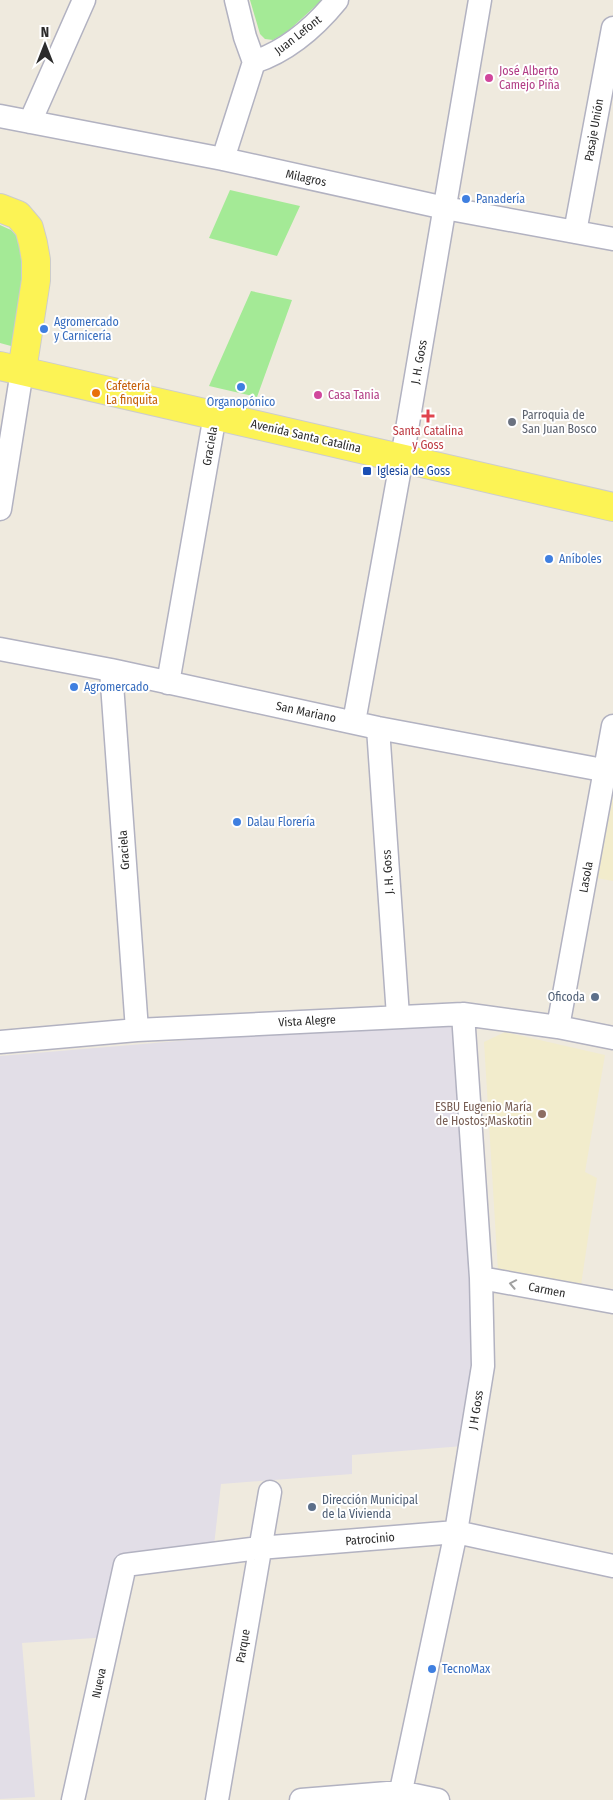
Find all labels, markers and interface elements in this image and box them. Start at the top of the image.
street label: Juan Lefont [272,12,324,58]
north arrow [20,20,70,70]
text: N [41,24,49,41]
place label: José Alberto Camejo Piña [499,64,560,92]
marker: José Alberto Camejo Piña [483,72,495,84]
street label: Pasaje Unión [582,98,606,162]
street label: Milagros [284,167,328,189]
place label: Panadería [476,192,525,206]
marker: Panadería [460,193,472,205]
place label: Agromercado y Carnicería [54,315,119,343]
marker: Agromercado y Carnicería [38,323,50,335]
street label: J. H. Goss [408,339,430,385]
place label: Cafetería La finquita [106,379,158,407]
marker: Organopónico [235,381,247,393]
marker: Cafetería La finquita [90,387,102,399]
place label: Casa Tania [328,388,380,402]
marker: Casa Tania [312,389,324,401]
place label: Organopónico [207,395,275,409]
place label: Parroquia de San Juan Bosco [522,408,597,436]
marker: Santa Catalina y Goss [422,410,434,422]
marker: Parroquia de San Juan Bosco [506,416,518,428]
street label: Avenida Santa Catalina [250,417,363,456]
place label: Santa Catalina y Goss [393,424,463,452]
street label: Graciela [200,425,220,467]
place label: Iglesia de Goss [377,464,450,478]
marker: Iglesia de Goss [361,465,373,477]
place label: Aníboles [559,552,602,566]
marker: Aníboles [543,553,555,565]
place label: Agromercado [84,680,149,694]
marker: Agromercado [68,681,80,693]
street label: San Mariano [275,699,337,725]
place label: Dalau Florería [247,815,315,829]
marker: Dalau Florería [231,816,243,828]
street label: Graciela [116,830,132,870]
street label: J. H. Goss [379,849,397,895]
street label: Lasola [576,860,596,894]
place label: Oficoda [548,990,585,1004]
marker: Oficoda [589,991,601,1003]
street label: Vista Alegre [278,1012,336,1029]
place label: ESBU Eugenio María de Hostos;Maskotin [435,1100,532,1128]
marker: ESBU Eugenio María de Hostos;Maskotin [536,1108,548,1120]
one-way arrow [509,1279,518,1289]
street label: Carmen [527,1280,567,1300]
street label: J H Goss [466,1389,486,1431]
place label: Dirección Municipal de la Vivienda [322,1493,418,1521]
marker: Dirección Municipal de la Vivienda [306,1501,318,1513]
street label: Patrocinio [345,1530,395,1548]
street label: Parque [233,1628,253,1664]
place label: TecnoMax [442,1662,491,1676]
marker: TecnoMax [426,1663,438,1675]
street label: Nueva [89,1667,109,1699]

